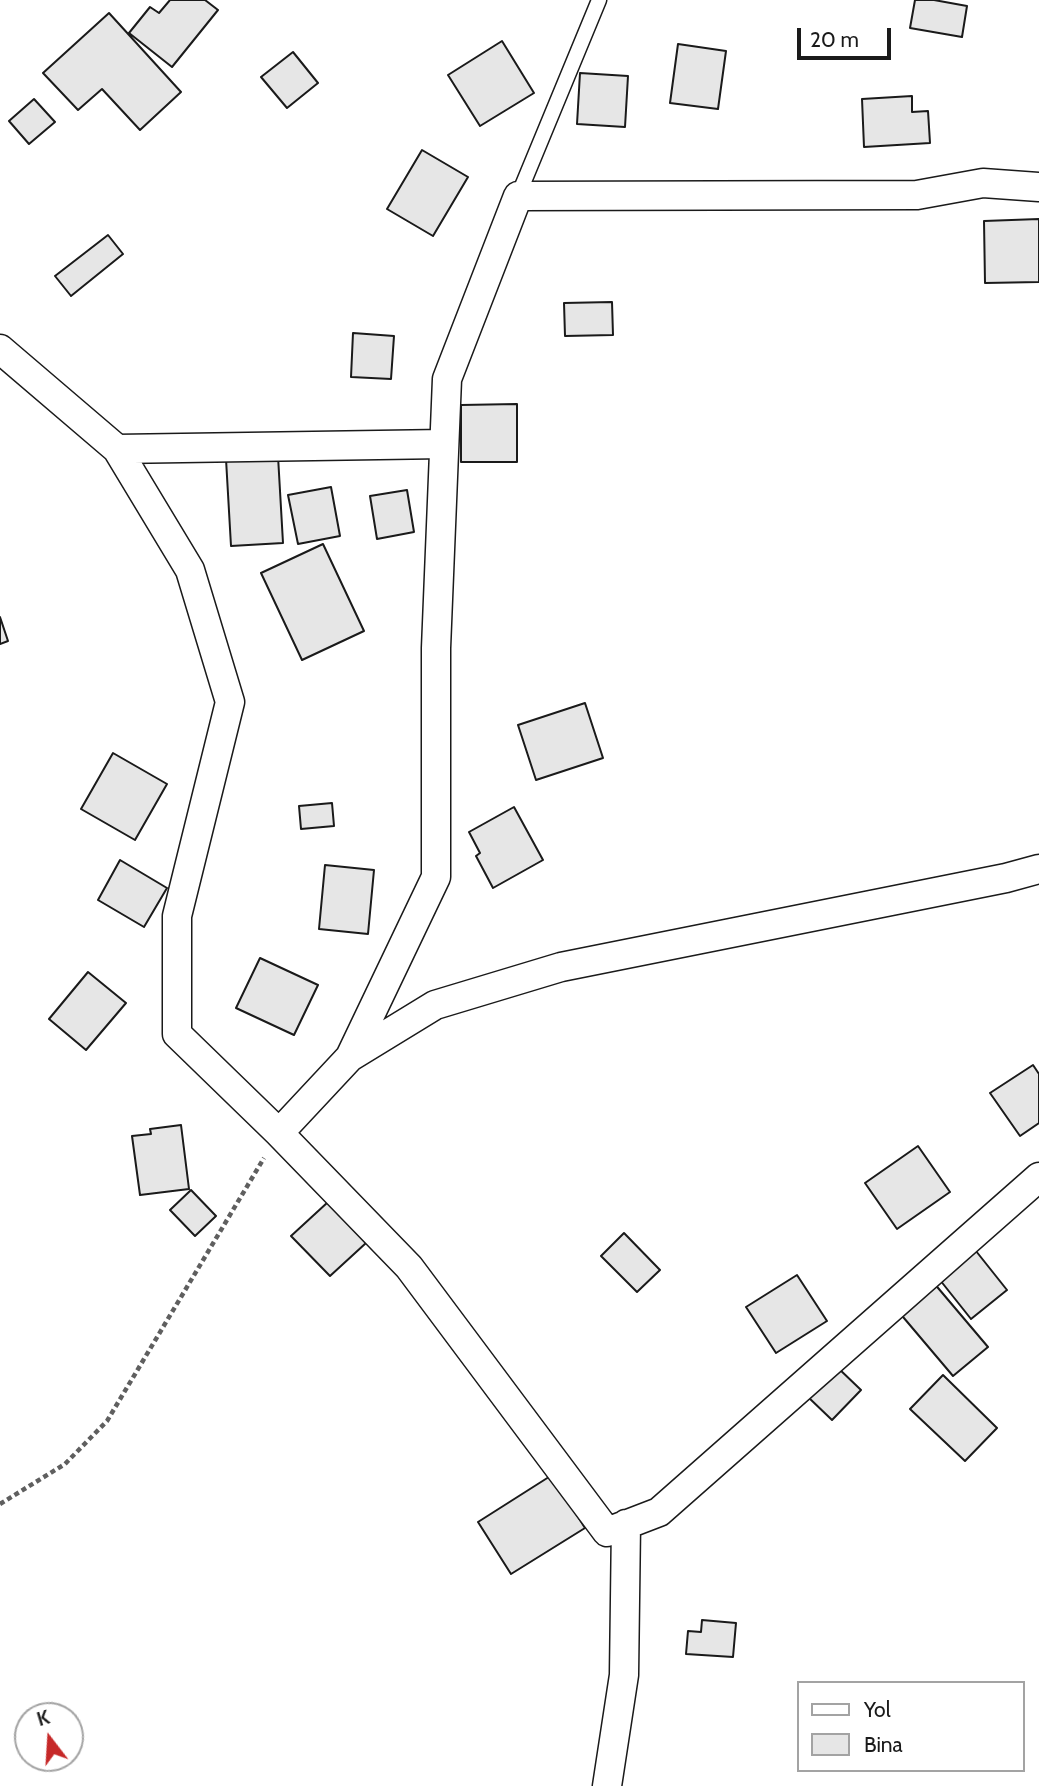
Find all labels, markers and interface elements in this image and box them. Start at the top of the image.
scale bar [801,14,895,58]
text: 20 m [810,27,859,52]
legend [797,1681,1025,1772]
text: Yol [864,1697,891,1722]
north arrow [14,1702,84,1772]
text: K [34,1706,52,1731]
text: Bina [864,1732,903,1757]

